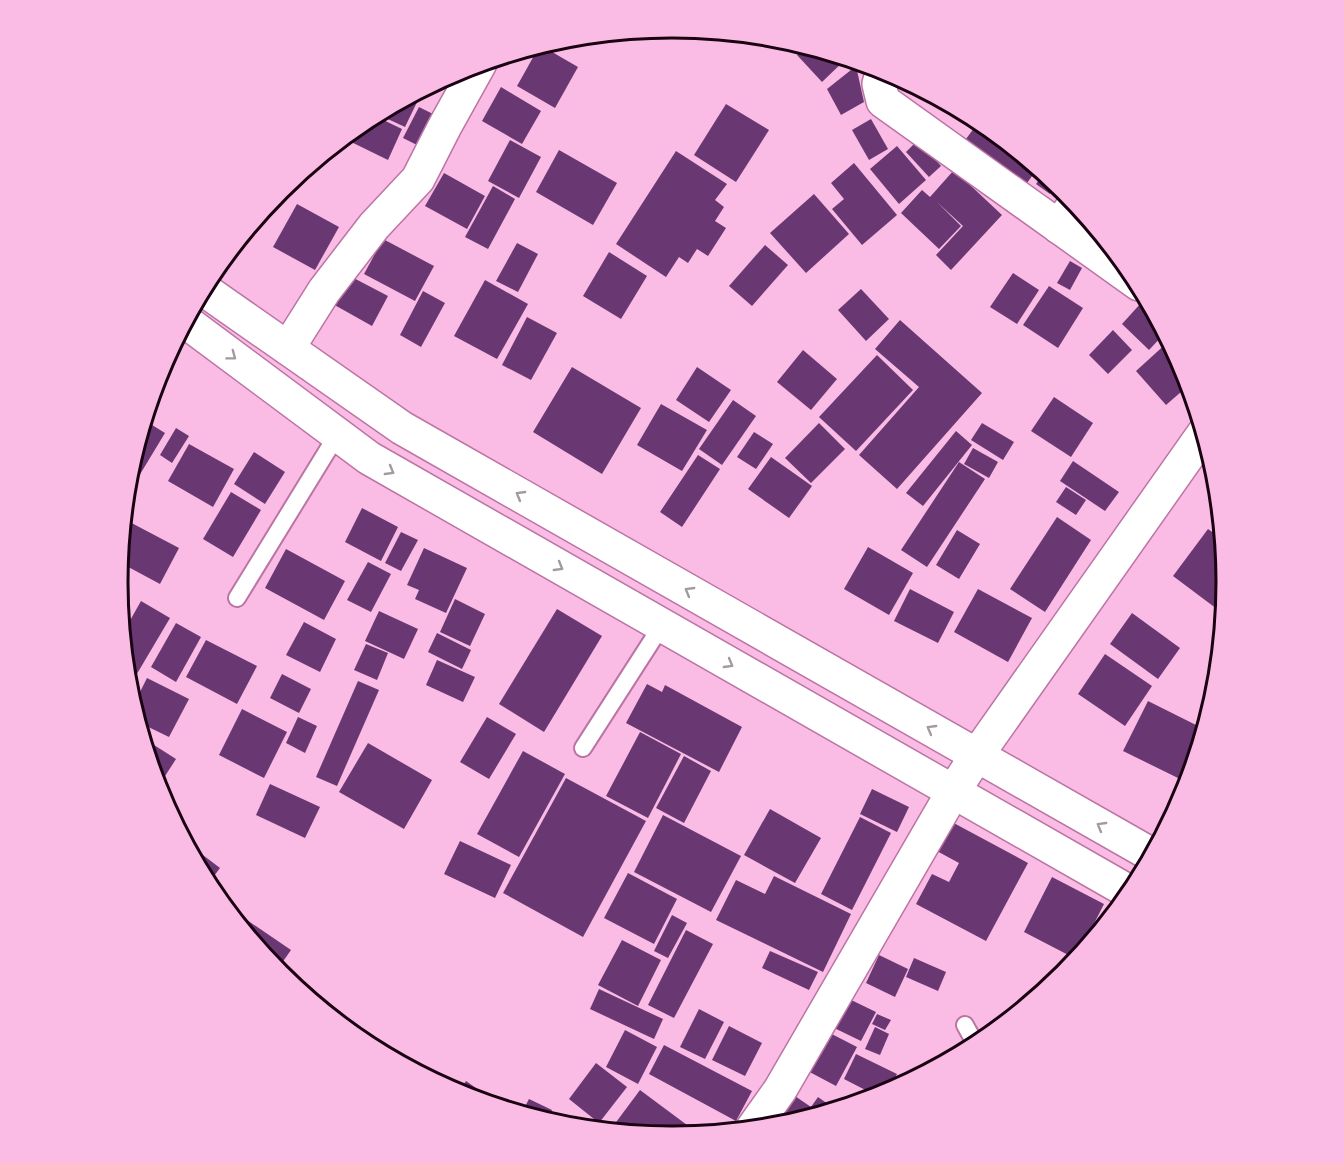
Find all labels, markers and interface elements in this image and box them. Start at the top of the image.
one-way arrow [226,349,237,360]
one-way arrow [384,463,394,475]
one-way arrow [515,490,526,502]
one-way arrow [553,560,564,571]
one-way arrow [685,587,695,598]
one-way arrow [723,656,733,668]
one-way arrow [927,725,938,736]
one-way arrow [1097,822,1107,833]

